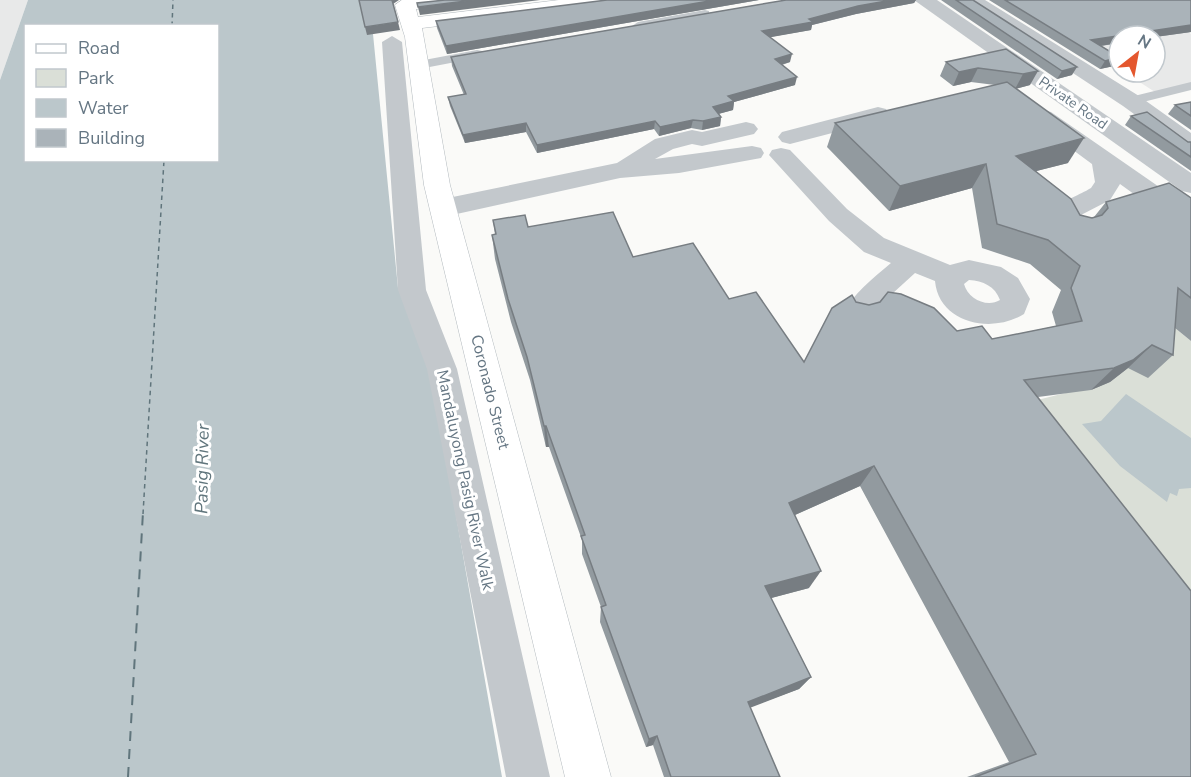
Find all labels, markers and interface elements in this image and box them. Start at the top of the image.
legend [24,24,219,162]
north arrow [1107,24,1167,84]
text: N [1133,29,1155,55]
text: Road [78,36,120,60]
text: Park [78,66,115,90]
street label: Private Road [1035,72,1111,134]
text: Water [78,96,129,120]
text: Building [78,126,145,150]
street label: Coronado Street [465,332,515,452]
street label: Mandaluyong Pasig River Walk [431,368,499,593]
water label: Pasig River [189,423,215,514]

